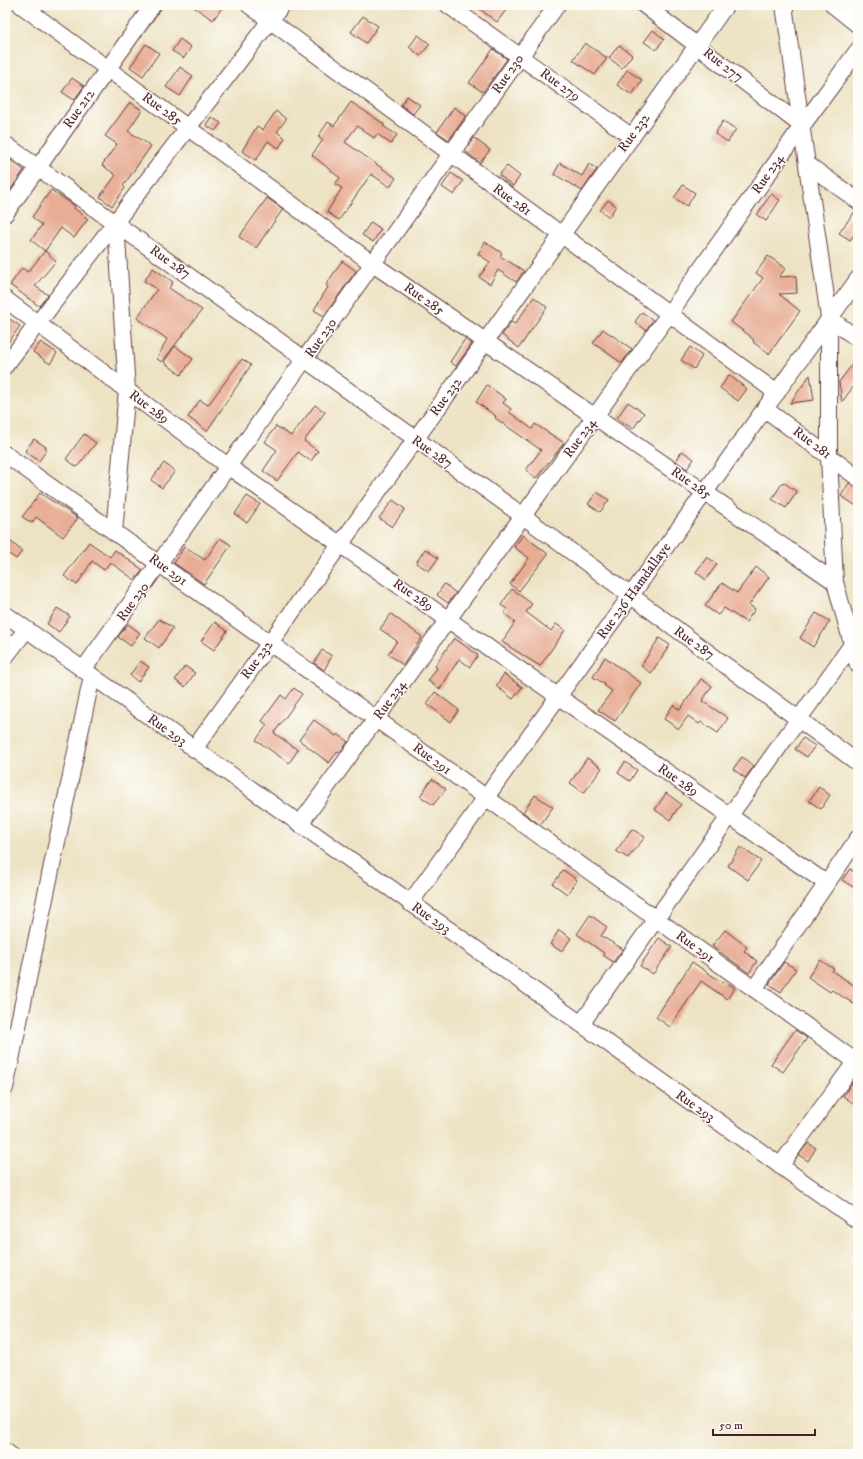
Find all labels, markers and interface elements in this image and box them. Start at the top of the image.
street label: Rue 277 [699,44,747,86]
street label: Rue 230 [488,51,528,97]
street label: Rue 279 [536,64,584,106]
street label: Rue 212 [59,86,99,132]
street label: Rue 285 [138,88,186,130]
street label: Rue 232 [614,110,654,156]
street label: Rue 234 [748,150,789,198]
street label: Rue 281 [489,180,535,220]
street label: Rue 287 [146,241,194,283]
street label: Rue 285 [400,279,448,320]
street label: Rue 230 [301,315,341,361]
street label: Rue 232 [426,374,466,420]
street label: Rue 289 [125,386,173,428]
street label: Rue 234 [559,414,601,462]
street label: Rue 281 [789,423,835,463]
street label: Rue 287 [408,431,456,473]
street label: Rue 285 [667,463,715,504]
street label: Rue 236 Hamdallaye [593,539,675,643]
street label: Rue 291 [145,550,191,590]
street label: Rue 289 [389,575,437,615]
street label: Rue 230 [113,579,153,625]
street label: Rue 287 [670,622,718,664]
street label: Rue 232 [237,637,277,683]
street label: Rue 234 [369,676,411,724]
street label: Rue 293 [144,710,190,750]
street label: Rue 291 [409,739,455,779]
street label: Rue 289 [654,760,702,800]
street label: Rue 293 [408,898,454,938]
street label: Rue 291 [672,927,718,967]
street label: Rue 293 [672,1086,718,1126]
scale bar [713,1411,815,1437]
text: 50 m [719,1418,743,1433]

